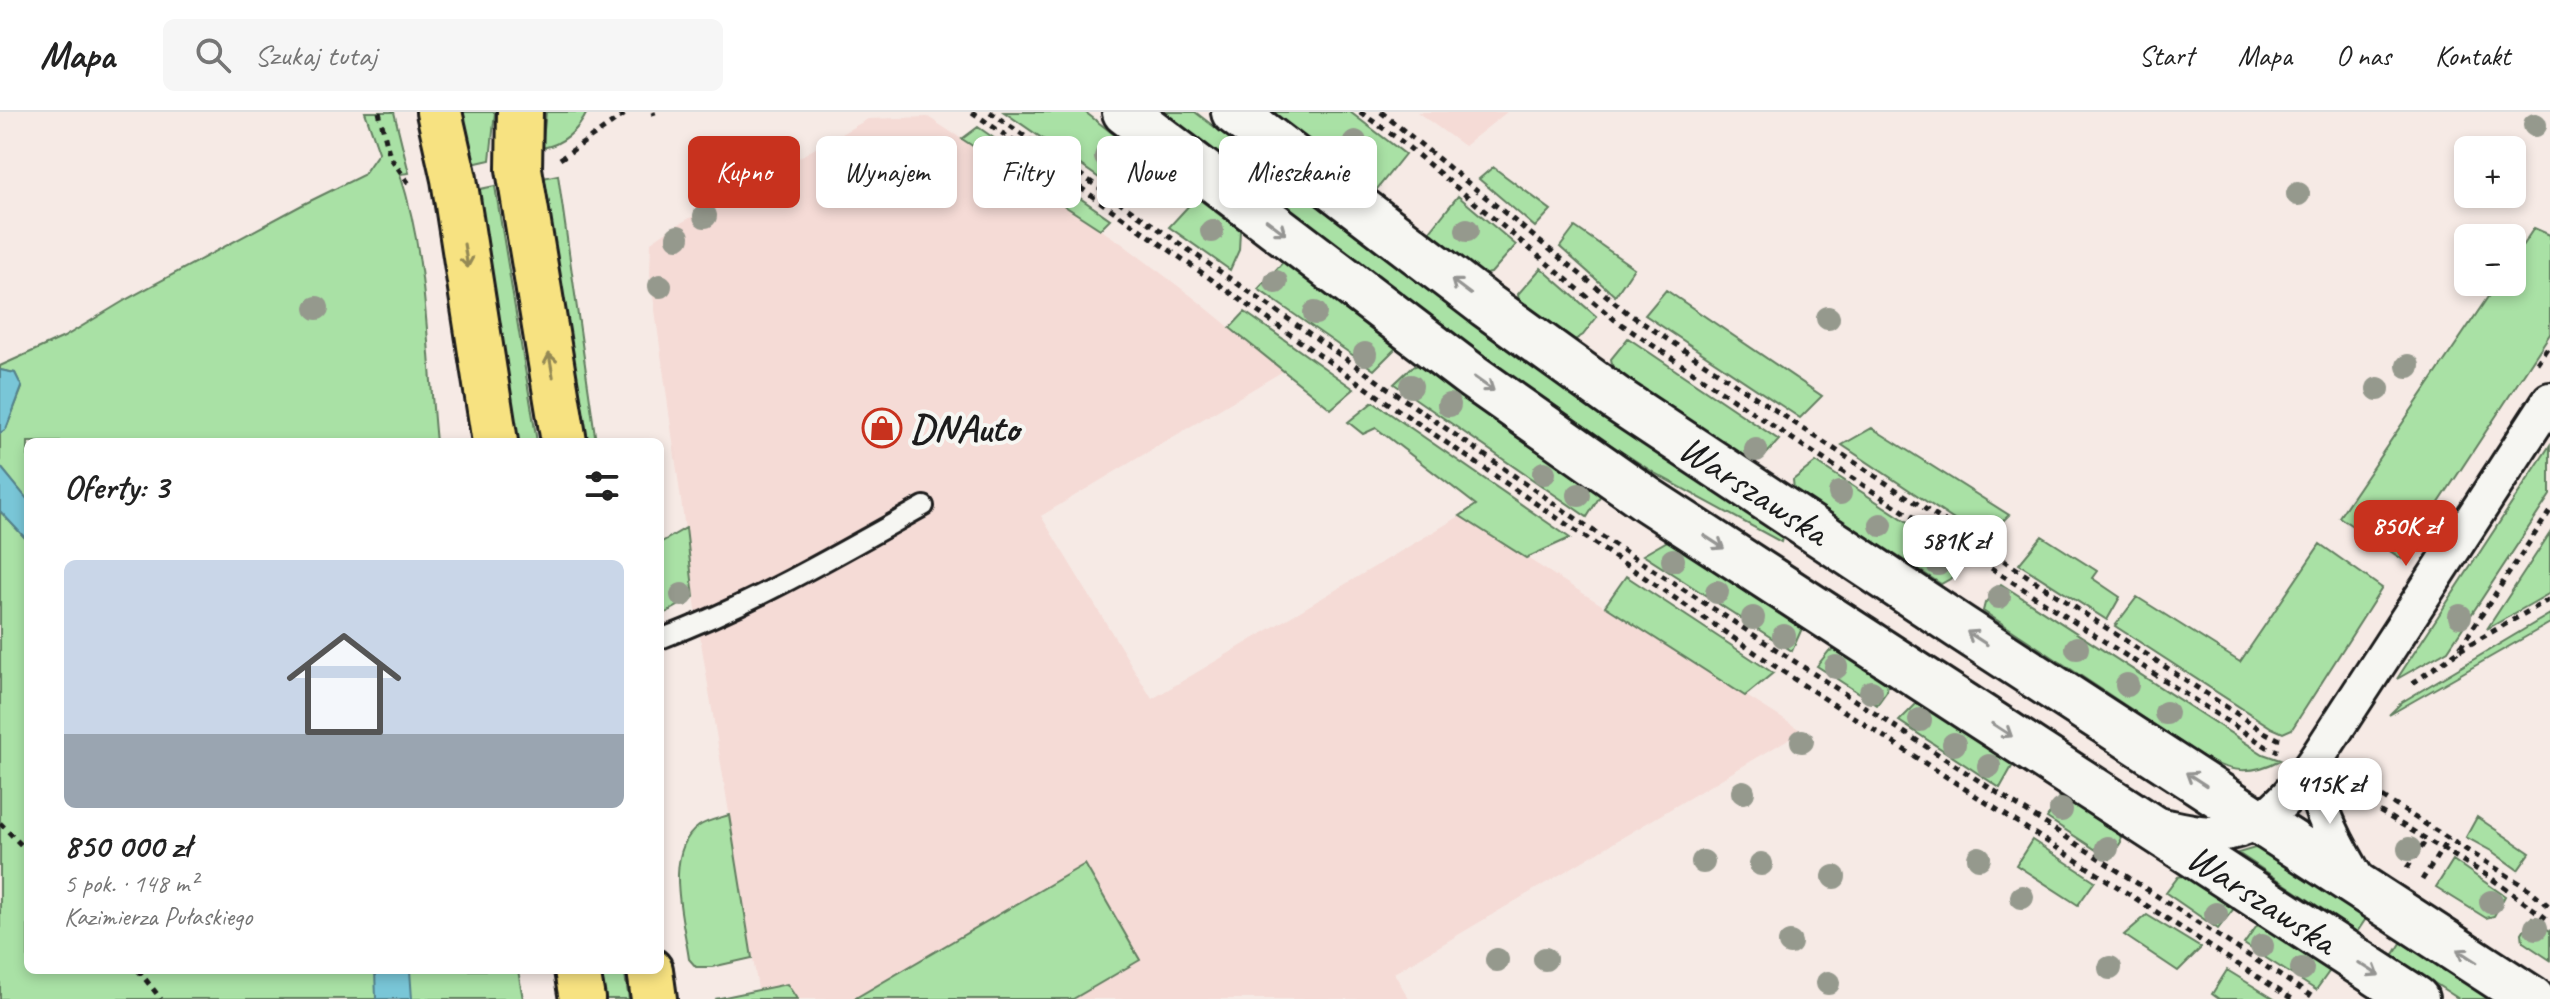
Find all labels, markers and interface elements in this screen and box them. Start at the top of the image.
search box [163,19,723,91]
text: Mapa [40,32,115,79]
icon: search [191,33,235,77]
text: Szukaj tutaj [255,36,377,74]
text: Start [2139,38,2194,73]
text: Mapa [2238,38,2292,73]
text: O nas [2336,38,2391,73]
text: Kontakt [2435,38,2510,73]
chip: Kupno [688,136,800,208]
chip: Wynajem [816,136,957,208]
chip: Filtry [973,136,1081,208]
chip: Nowe [1097,136,1203,208]
chip: Mieszkanie [1219,136,1377,208]
map controls [2454,136,2526,296]
button: + [2454,136,2526,208]
one-way arrow [1265,219,1286,236]
button: − [2454,224,2526,296]
one-way arrow [459,242,474,268]
one-way arrow [1451,278,1472,295]
one-way arrow [542,353,557,378]
one-way arrow [1472,376,1494,392]
place label: DNAuto [910,403,1023,453]
shop icon: DNAuto [861,407,903,449]
street label: Warszawska [1670,423,1841,559]
icon: filters [580,464,624,508]
text: Oferty: 3 [64,465,169,508]
pin: 850K zł [2332,500,2480,568]
text: 850K zł [2372,509,2440,542]
pin: 581K zł [1881,515,2029,583]
text: 581K zł [1921,524,1989,557]
one-way arrow [1702,535,1725,551]
icon: home [272,612,416,756]
one-way arrow [1966,630,1988,647]
one-way arrow [1991,722,2013,738]
pin: 415K zł [2256,758,2404,826]
text: 415K zł [2296,767,2364,800]
one-way arrow [2185,770,2207,787]
text: 850 000 zł [64,824,190,867]
street label: Warszawska [2178,832,2349,968]
text: 5 pok. · 148 m² [64,867,197,900]
text: Kazimierza Pułaskiego [64,900,252,933]
one-way arrow [2456,948,2479,964]
one-way arrow [2357,961,2380,977]

